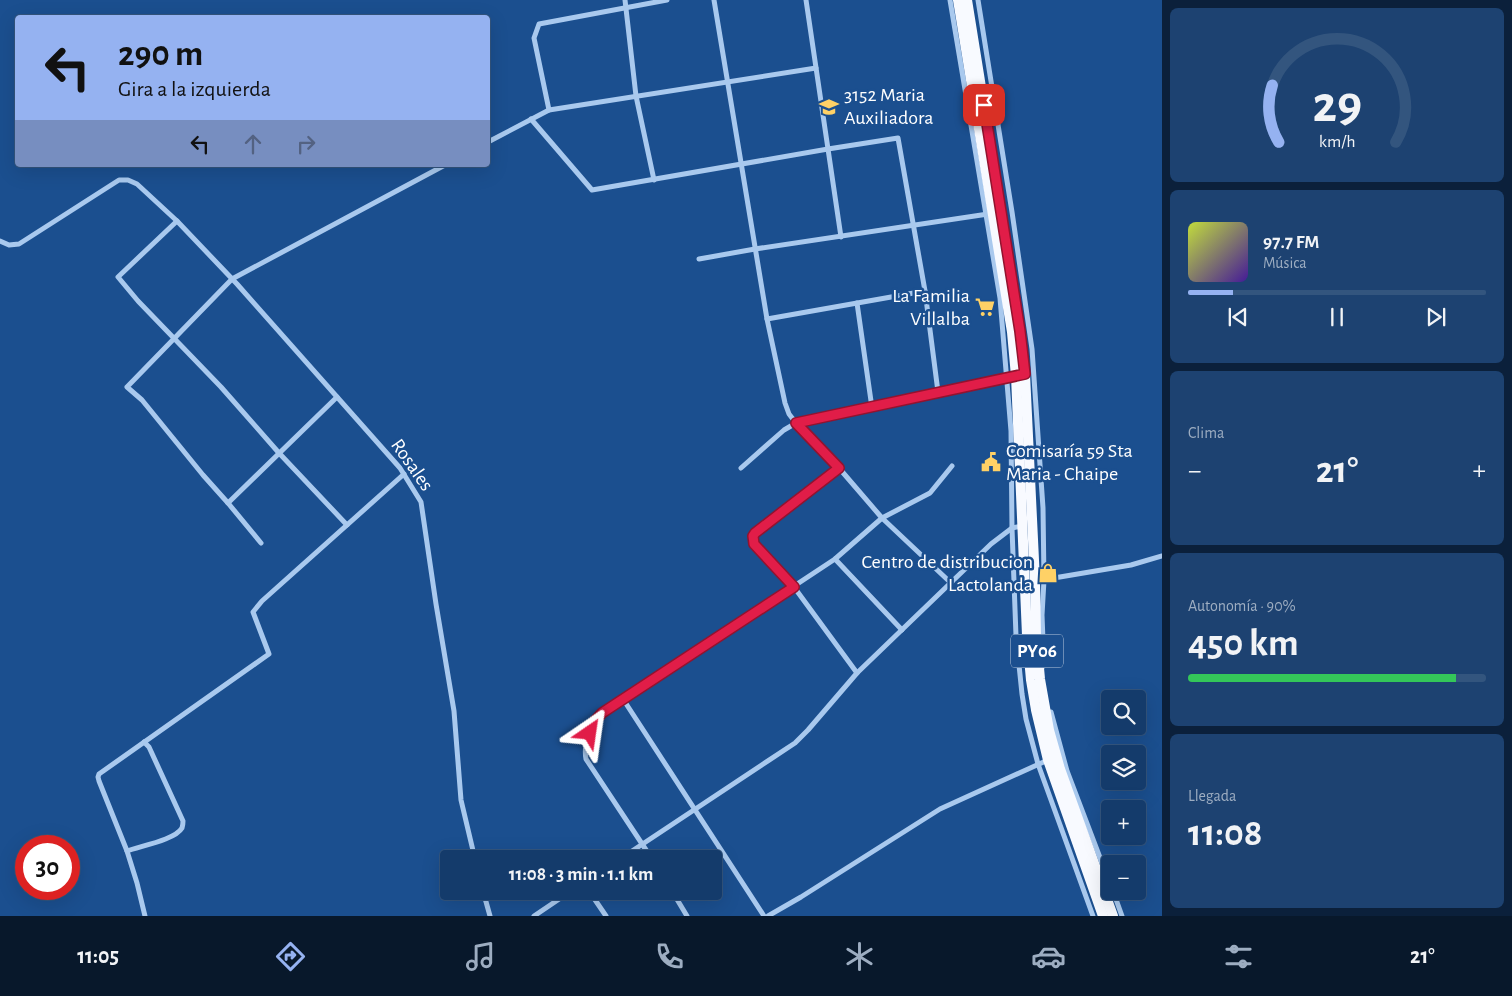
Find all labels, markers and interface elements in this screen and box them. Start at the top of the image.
icon: left [35,35,100,100]
text: 290 m [118,37,203,72]
text: Gira a la izquierda [118,78,271,100]
text: 29 [1312,79,1362,131]
pin [963,84,1005,126]
place label: 3152 Maria Auxiliadora [844,85,933,128]
icon: arrive [970,91,998,119]
school or university icon: 3152 Maria Auxiliadora [818,96,840,118]
icon: left [186,130,214,158]
icon: ahead [239,130,267,158]
icon: right [292,130,320,158]
text: km/h [1319,133,1355,151]
text: 97.7 FM [1263,233,1319,252]
text: Música [1263,255,1307,271]
place label: La Familia Villalba [892,286,970,329]
supermarket icon: La Familia Villalba [974,296,996,318]
icon: previous [1224,303,1252,331]
icon: pause [1323,303,1351,331]
icon: next [1422,303,1450,331]
text: Clima [1188,425,1224,441]
street label: Rosales [387,435,437,495]
place label: Comisaría 59 Sta Maria - Chaipe [1006,441,1133,484]
public building icon: Comisaría 59 Sta Maria - Chaipe [980,451,1002,473]
text: 21° [1316,452,1358,490]
text: − [1188,457,1201,485]
text: + [1473,457,1486,485]
place label: Centro de distribucion Lactolanda [861,552,1033,595]
shop icon: Centro de distribucion Lactolanda [1037,562,1059,584]
text: Autonomía · 90% [1188,598,1296,614]
text: 450 km [1188,625,1299,663]
road number: PY06 [1011,634,1063,668]
map controls [1101,690,1146,900]
button: search [1101,690,1146,735]
position arrow [563,706,615,758]
button: layers [1101,745,1146,790]
text: Llegada [1188,788,1236,804]
button: + [1101,800,1146,845]
text: 11:08 [1188,815,1263,853]
speed limit sign: 30 [15,835,80,900]
button: − [1101,855,1146,900]
text: 11:08 · 3 min · 1.1 km [509,865,653,884]
icon: directions [273,939,308,974]
icon: music [463,939,498,974]
icon: phone [652,939,687,974]
icon: climate [842,939,877,974]
icon: car [1031,939,1066,974]
icon: filters [1221,939,1256,974]
text: 11:05 [77,945,119,967]
text: 21° [1410,945,1435,967]

